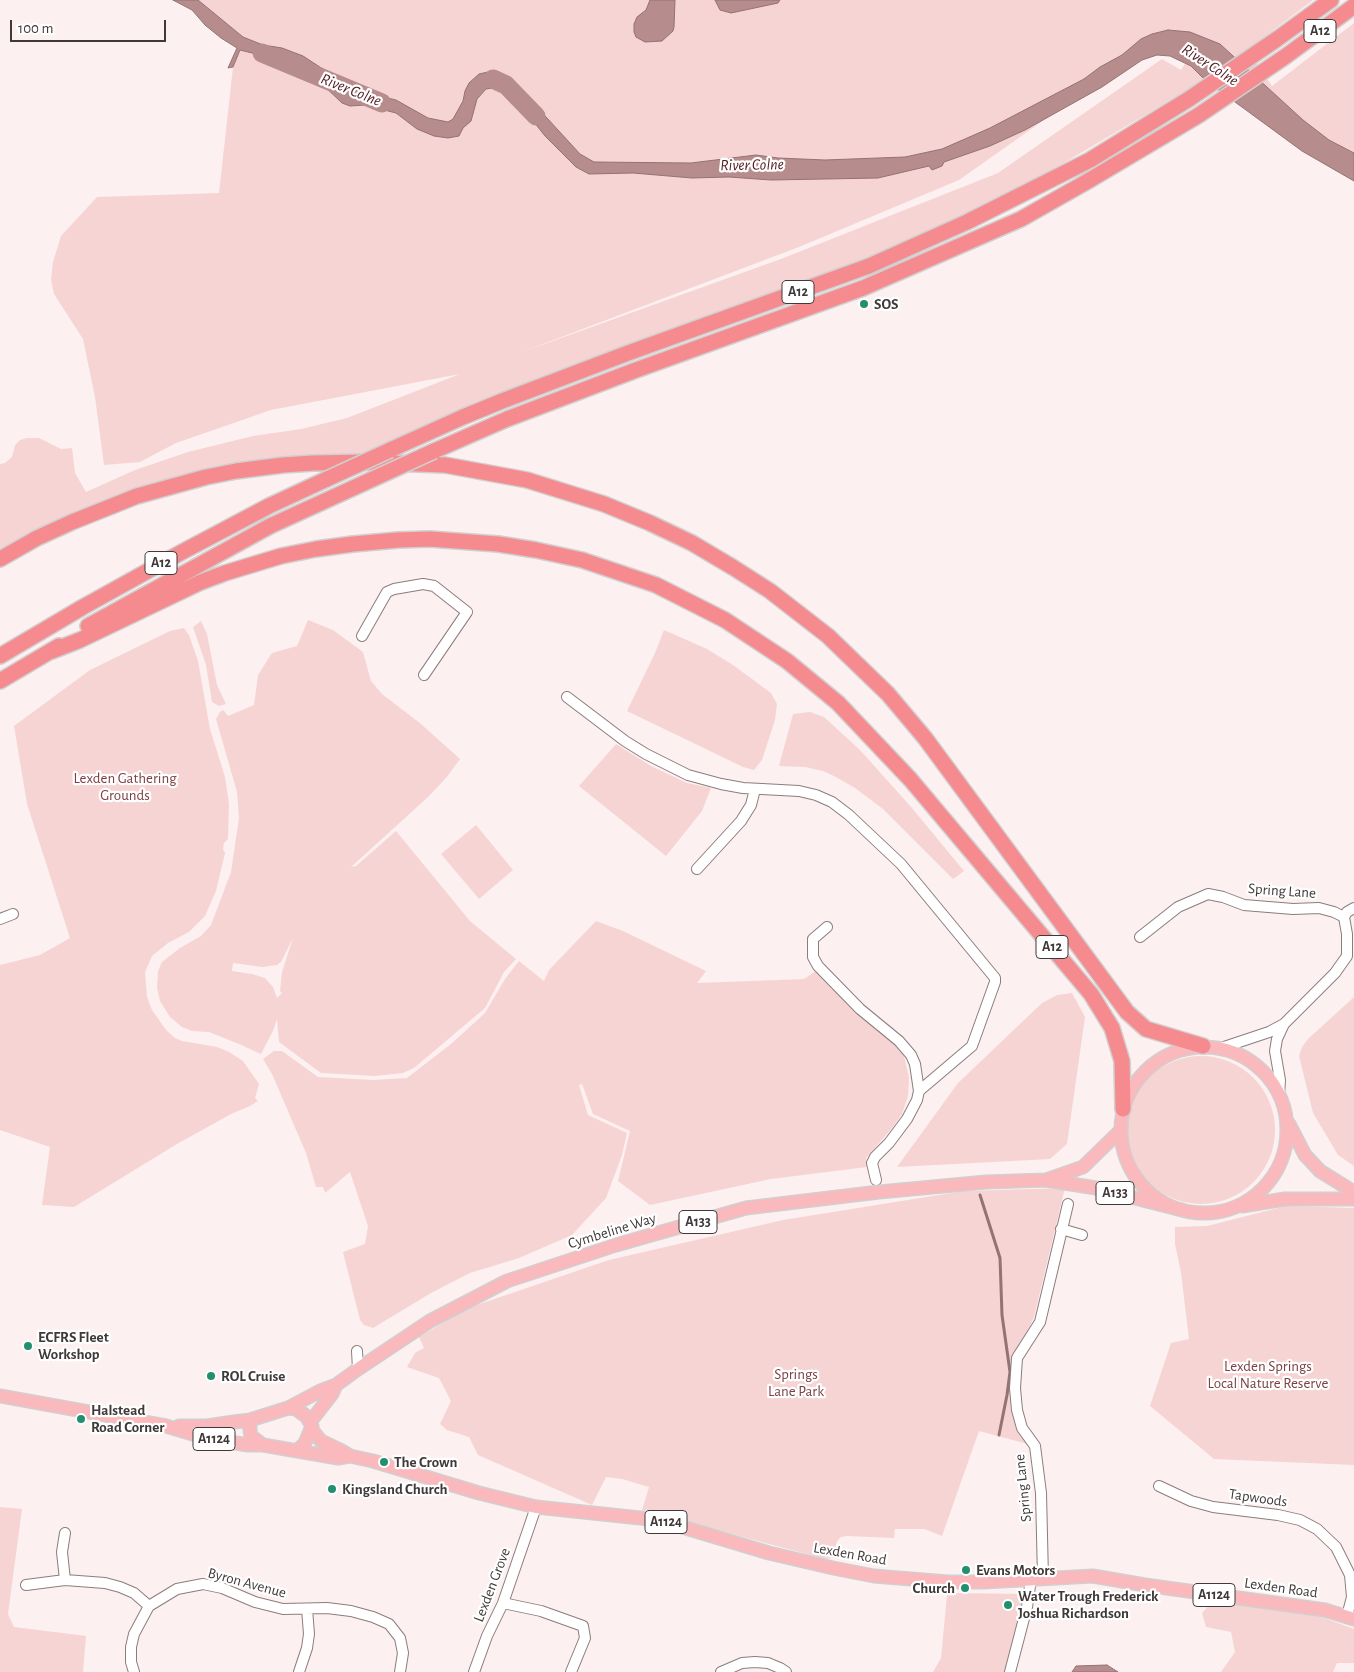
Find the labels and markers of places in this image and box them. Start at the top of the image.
place label: SOS [874,295,899,313]
marker: SOS [858,298,870,310]
place label: ECFRS Fleet Workshop [38,1328,109,1363]
marker: ECFRS Fleet Workshop [22,1340,34,1352]
place label: ROL Cruise [221,1367,285,1385]
marker: ROL Cruise [205,1370,217,1382]
place label: Halstead Road Corner [91,1401,164,1436]
marker: Halstead Road Corner [75,1413,87,1425]
place label: The Crown [394,1453,457,1471]
marker: The Crown [378,1456,390,1468]
place label: Kingsland Church [342,1480,448,1498]
marker: Kingsland Church [326,1483,338,1495]
place label: Evans Motors [976,1561,1055,1579]
marker: Evans Motors [960,1564,972,1576]
place label: Church [913,1579,955,1597]
marker: Church [959,1582,971,1594]
place label: Water Trough Frederick Joshua Richardson [1018,1587,1158,1622]
marker: Water Trough Frederick Joshua Richardson [1002,1599,1014,1611]

